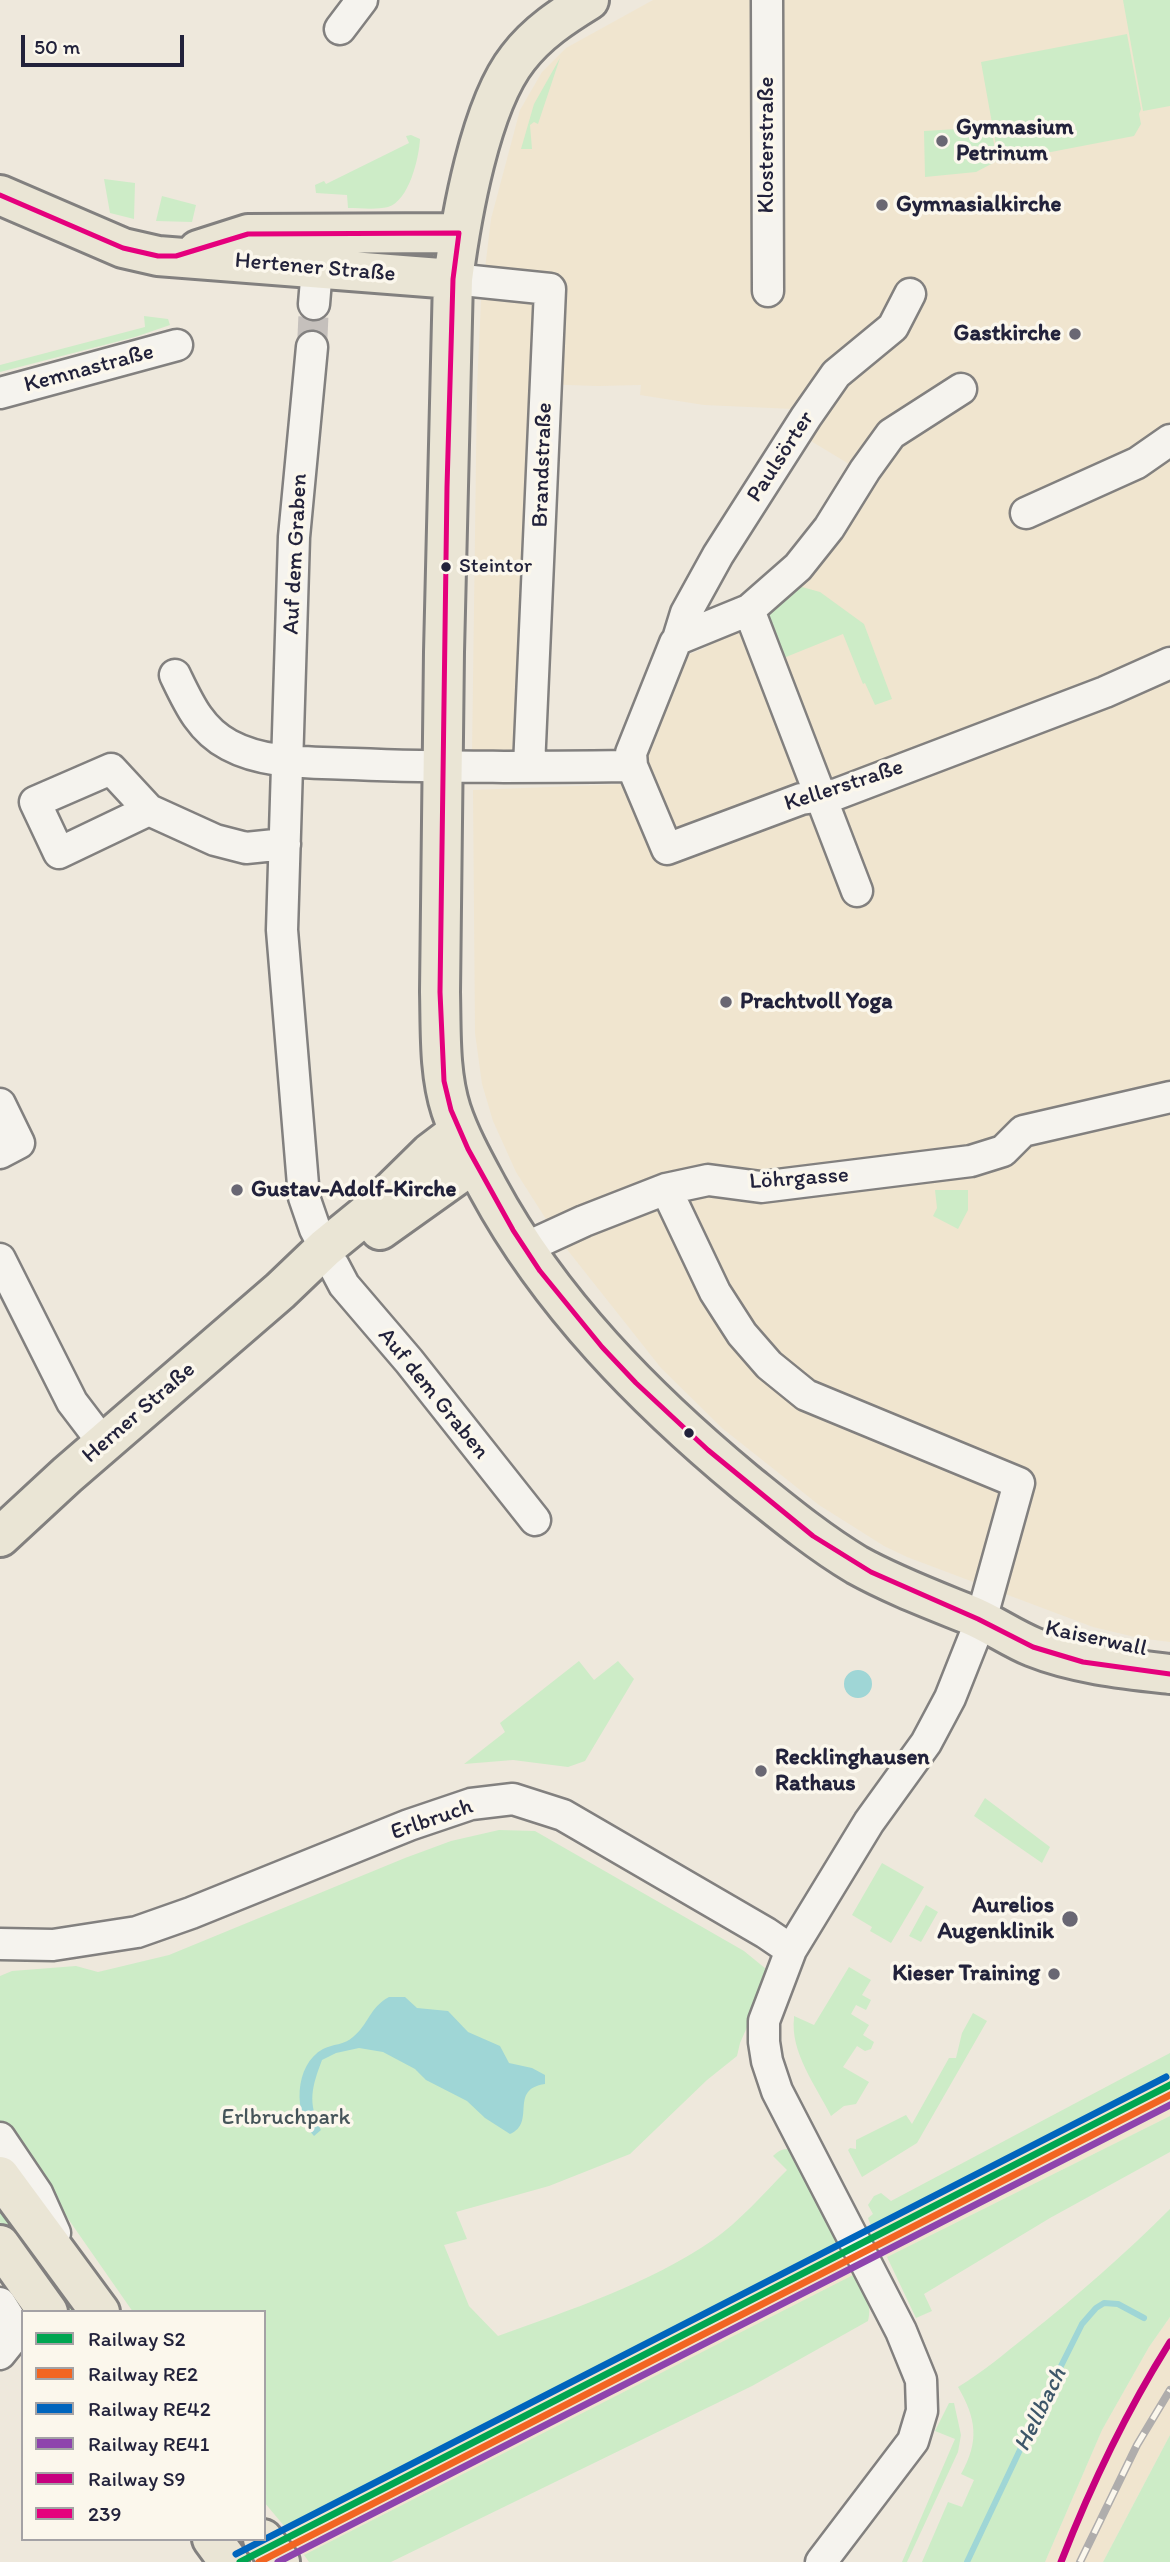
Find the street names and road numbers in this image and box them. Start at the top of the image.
street label: Klosterstraße [753,77,781,213]
street label: Hertener Straße [233,247,397,289]
street label: Kemnastraße [21,338,157,400]
street label: Brandstraße [527,402,559,528]
street label: Paulsörter [741,406,821,508]
street label: Auf dem Graben [278,473,314,635]
street label: Kellerstraße [781,754,907,818]
street label: Löhrgasse [748,1162,850,1196]
street label: Auf dem Graben [372,1323,494,1465]
street label: Herner Straße [77,1356,201,1470]
street label: Kaiserwall [1043,1615,1149,1663]
street label: Erlbruch [387,1793,477,1847]

